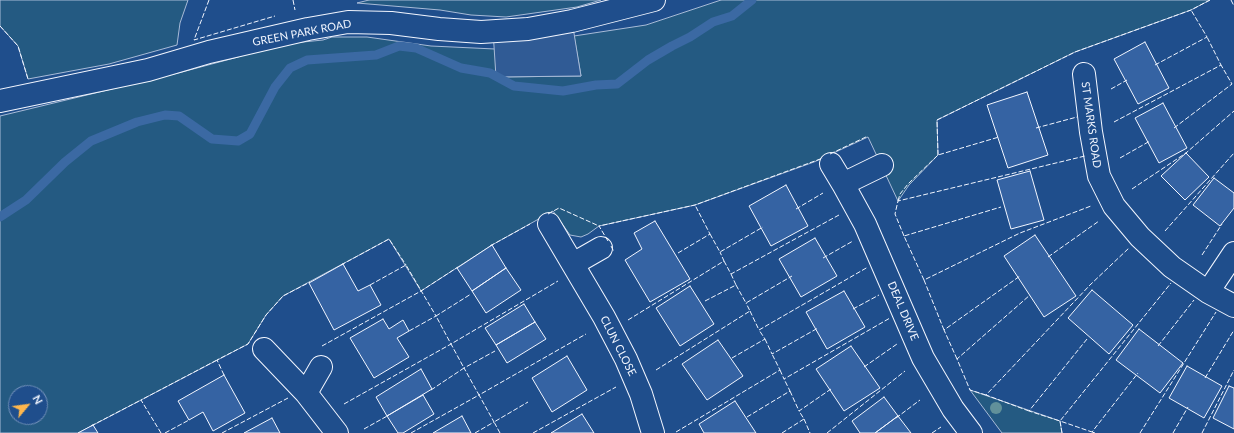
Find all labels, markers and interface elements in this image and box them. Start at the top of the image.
street label: GREEN PARK ROAD [251,17,353,49]
street label: ST MARKS ROAD [1078,81,1104,169]
street label: DEAL DRIVE [885,280,921,342]
street label: CLUN CLOSE [597,314,639,378]
north arrow [8,385,48,425]
text: N [30,393,46,406]

